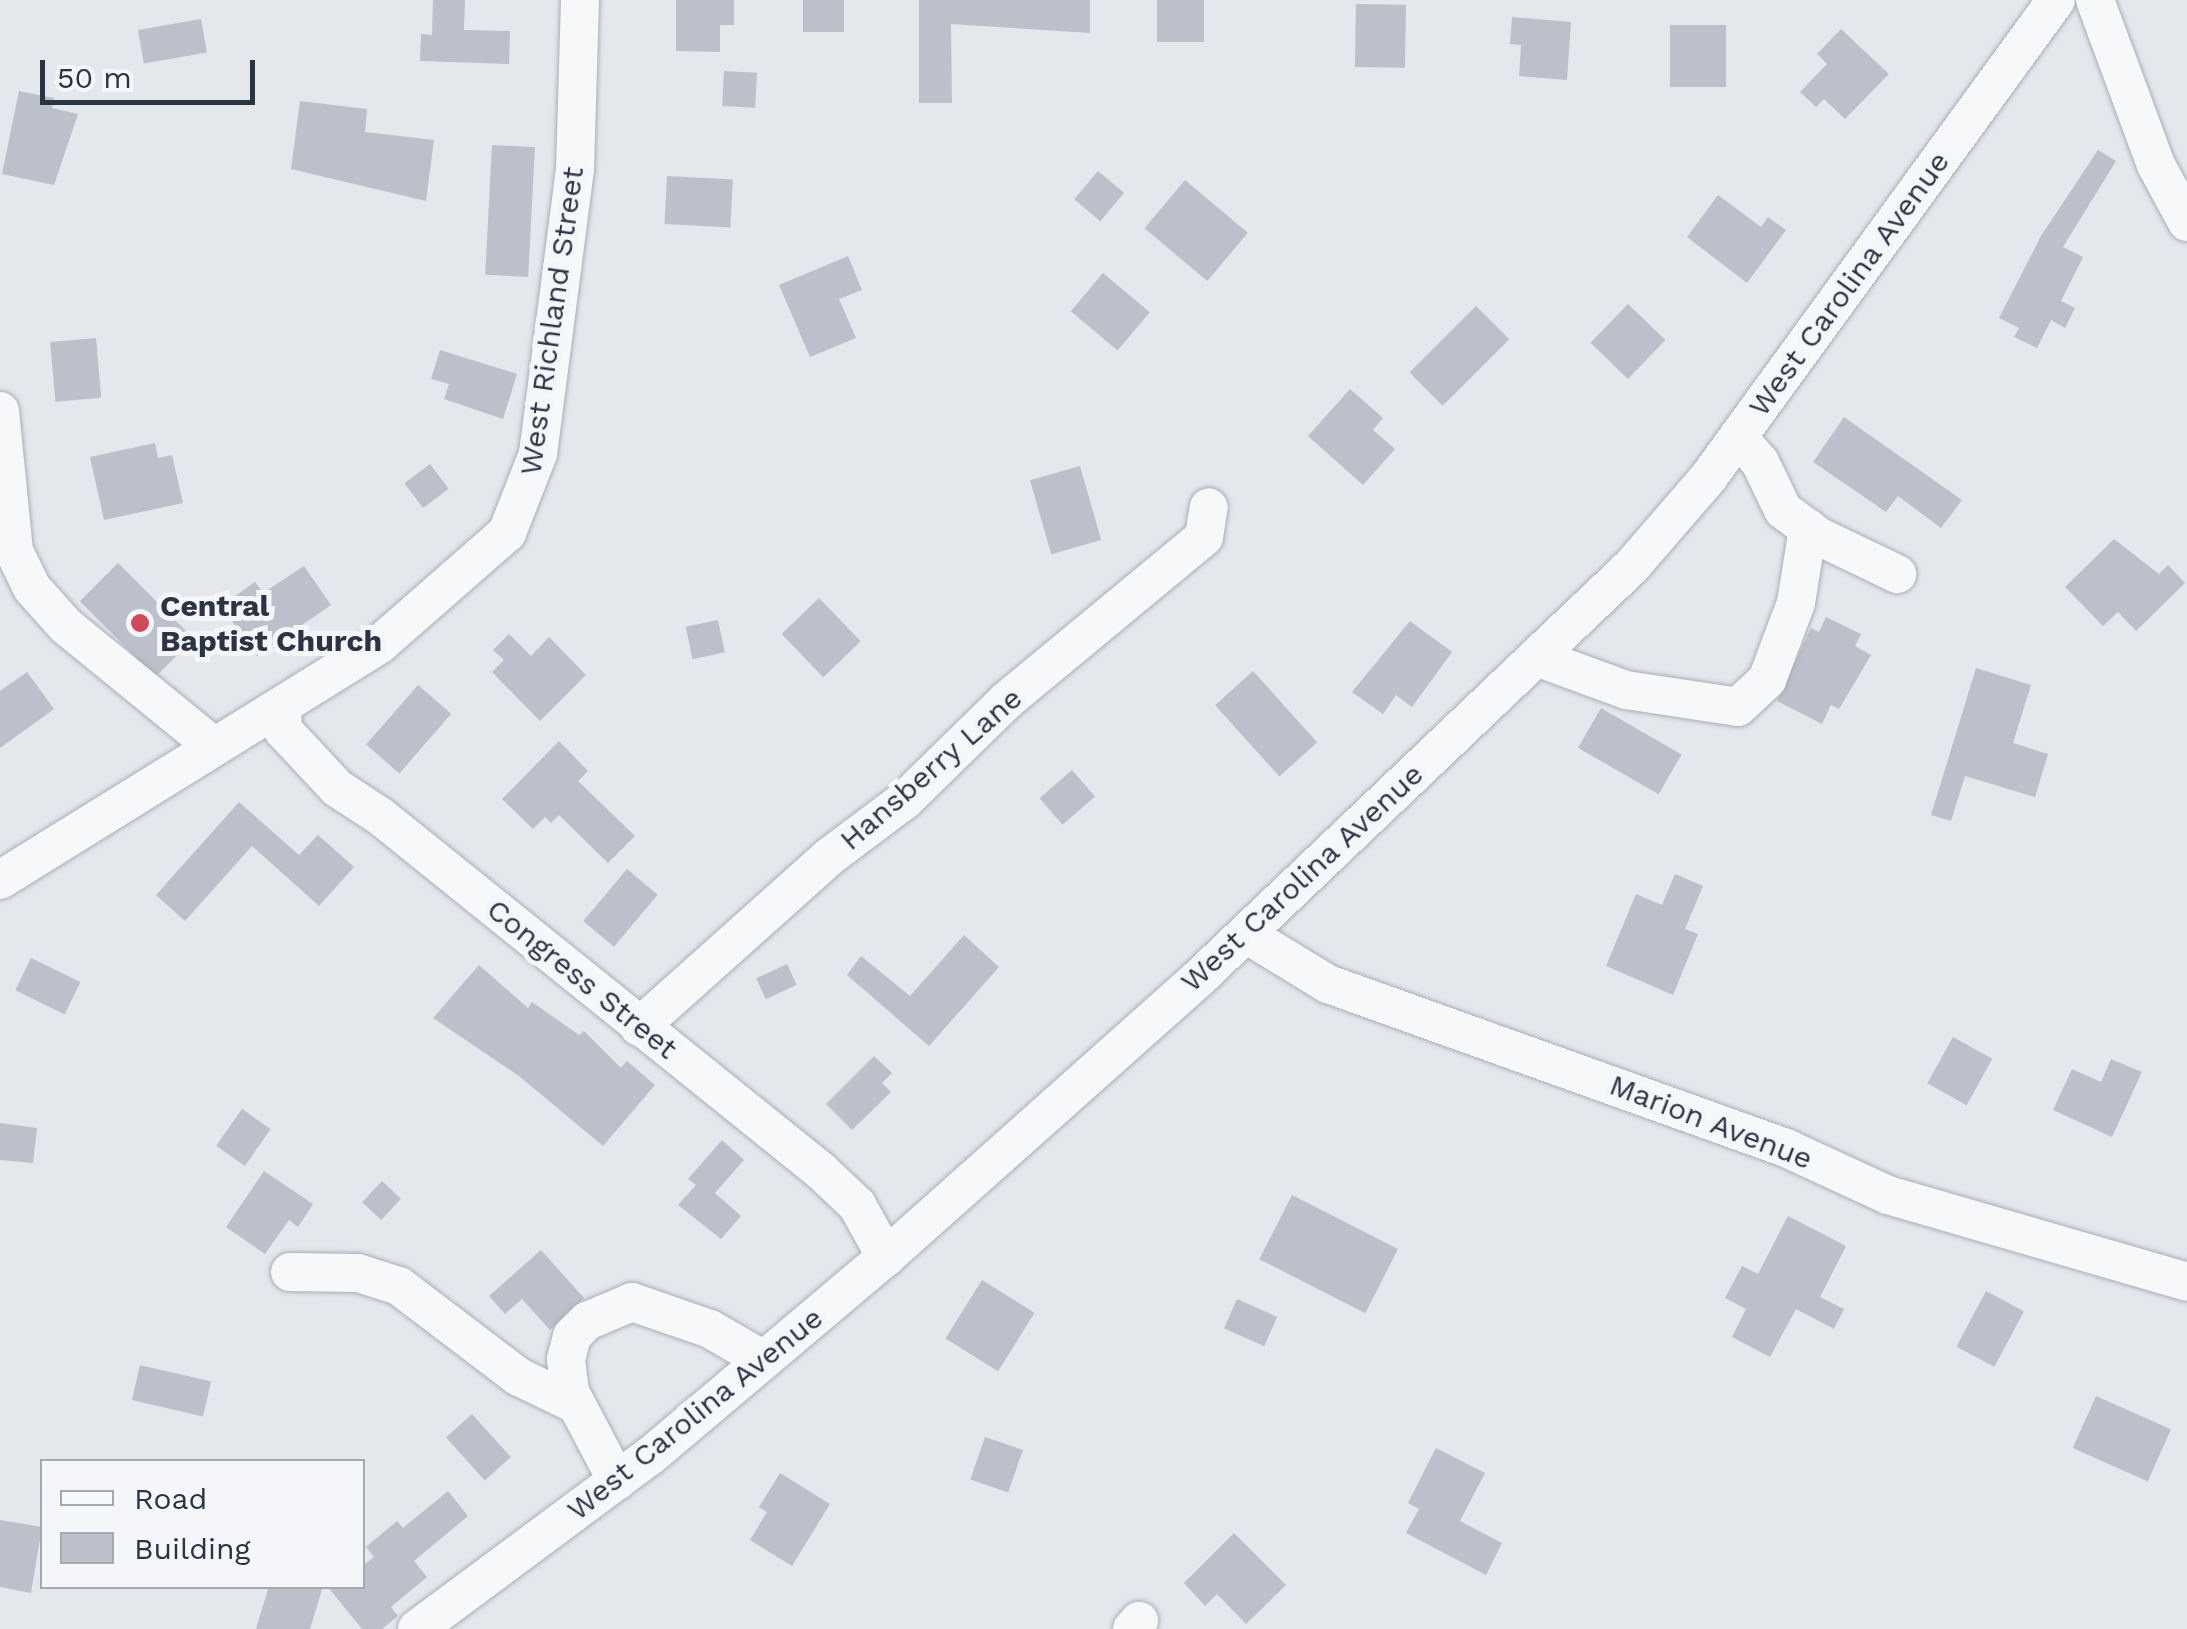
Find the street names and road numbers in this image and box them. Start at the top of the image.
street label: West Carolina Avenue [1740,144,1958,424]
street label: West Richland Street [513,165,591,477]
street label: Hansberry Lane [832,680,1030,858]
street label: West Carolina Avenue [1173,756,1431,1000]
street label: Congress Street [480,891,684,1067]
street label: Marion Avenue [1604,1067,1818,1177]
street label: West Carolina Avenue [559,1299,831,1529]

